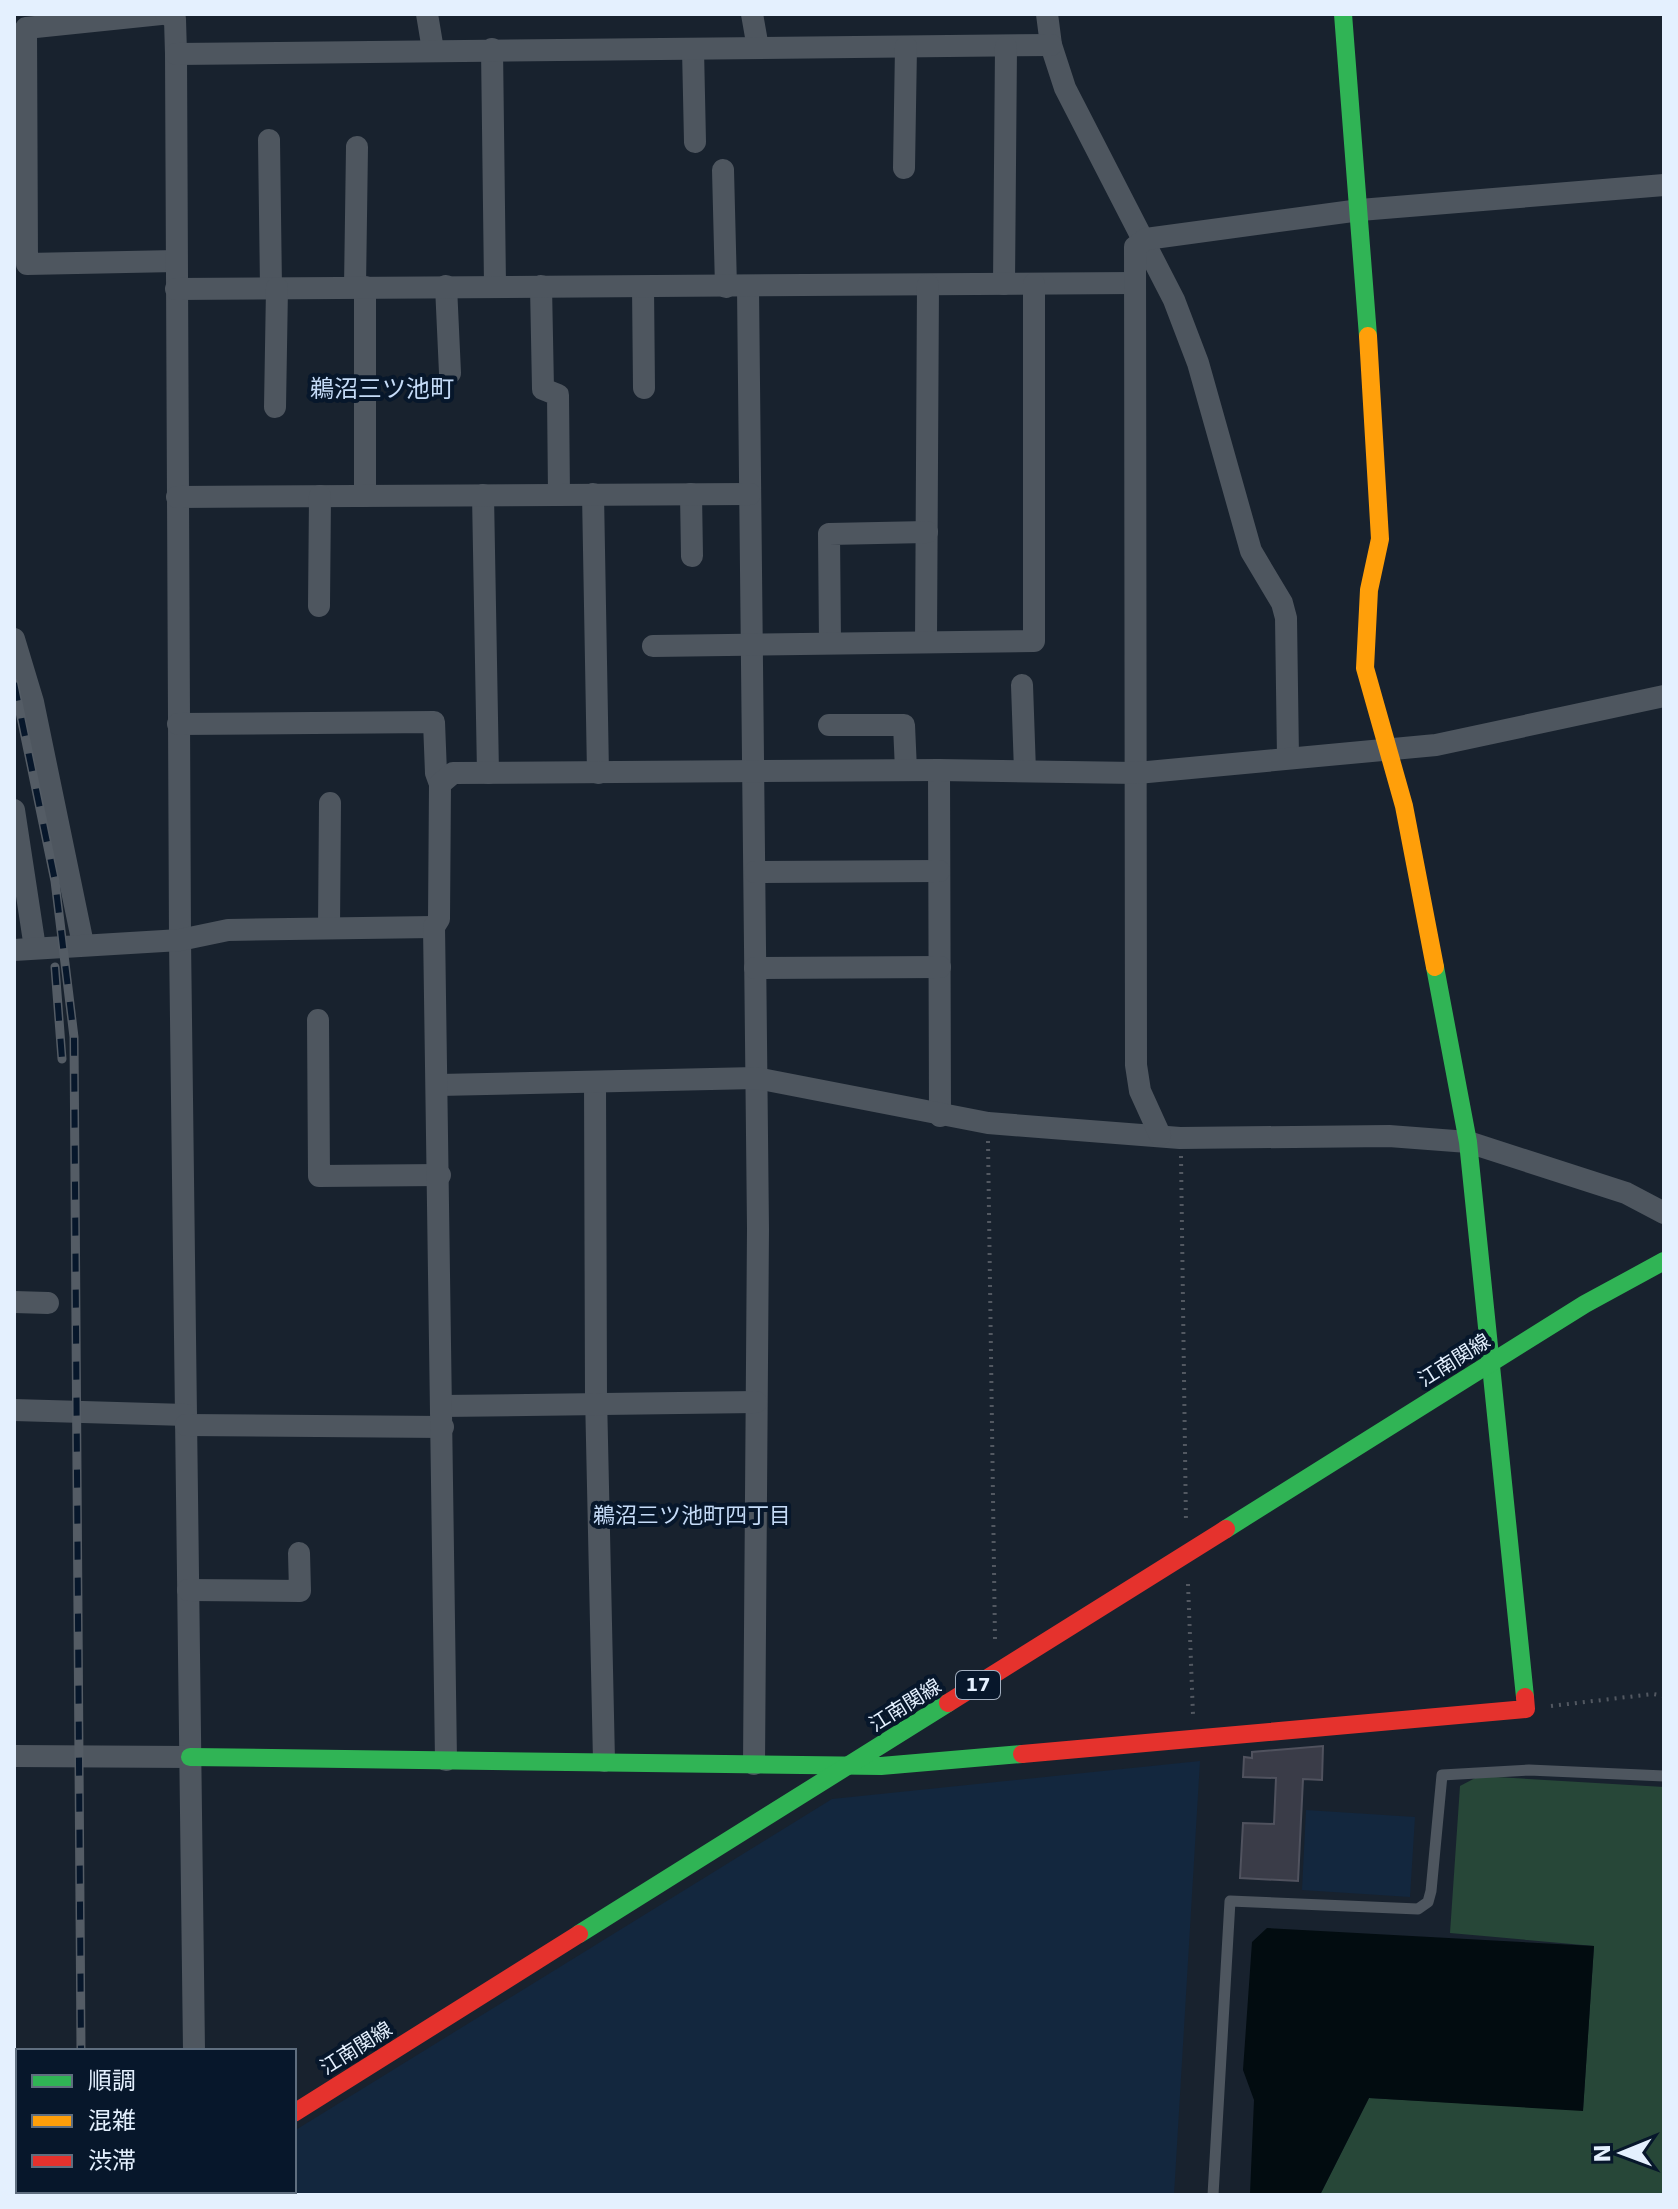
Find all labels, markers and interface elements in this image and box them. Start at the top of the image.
district label: 鵜沼三ツ池町 [310,375,454,403]
street label: 江南関線 [1414,1329,1494,1391]
district label: 鵜沼三ツ池町四丁目 [593,1503,791,1528]
road number: 17 [956,1671,1000,1699]
street label: 江南関線 [865,1674,945,1736]
street label: 江南関線 [316,2017,396,2079]
legend [16,2049,296,2193]
text: 順調 [88,2067,136,2095]
text: 混雑 [88,2107,136,2135]
north arrow [1582,2113,1662,2193]
text: N [1590,2144,1615,2163]
text: 渋滞 [88,2147,136,2175]

